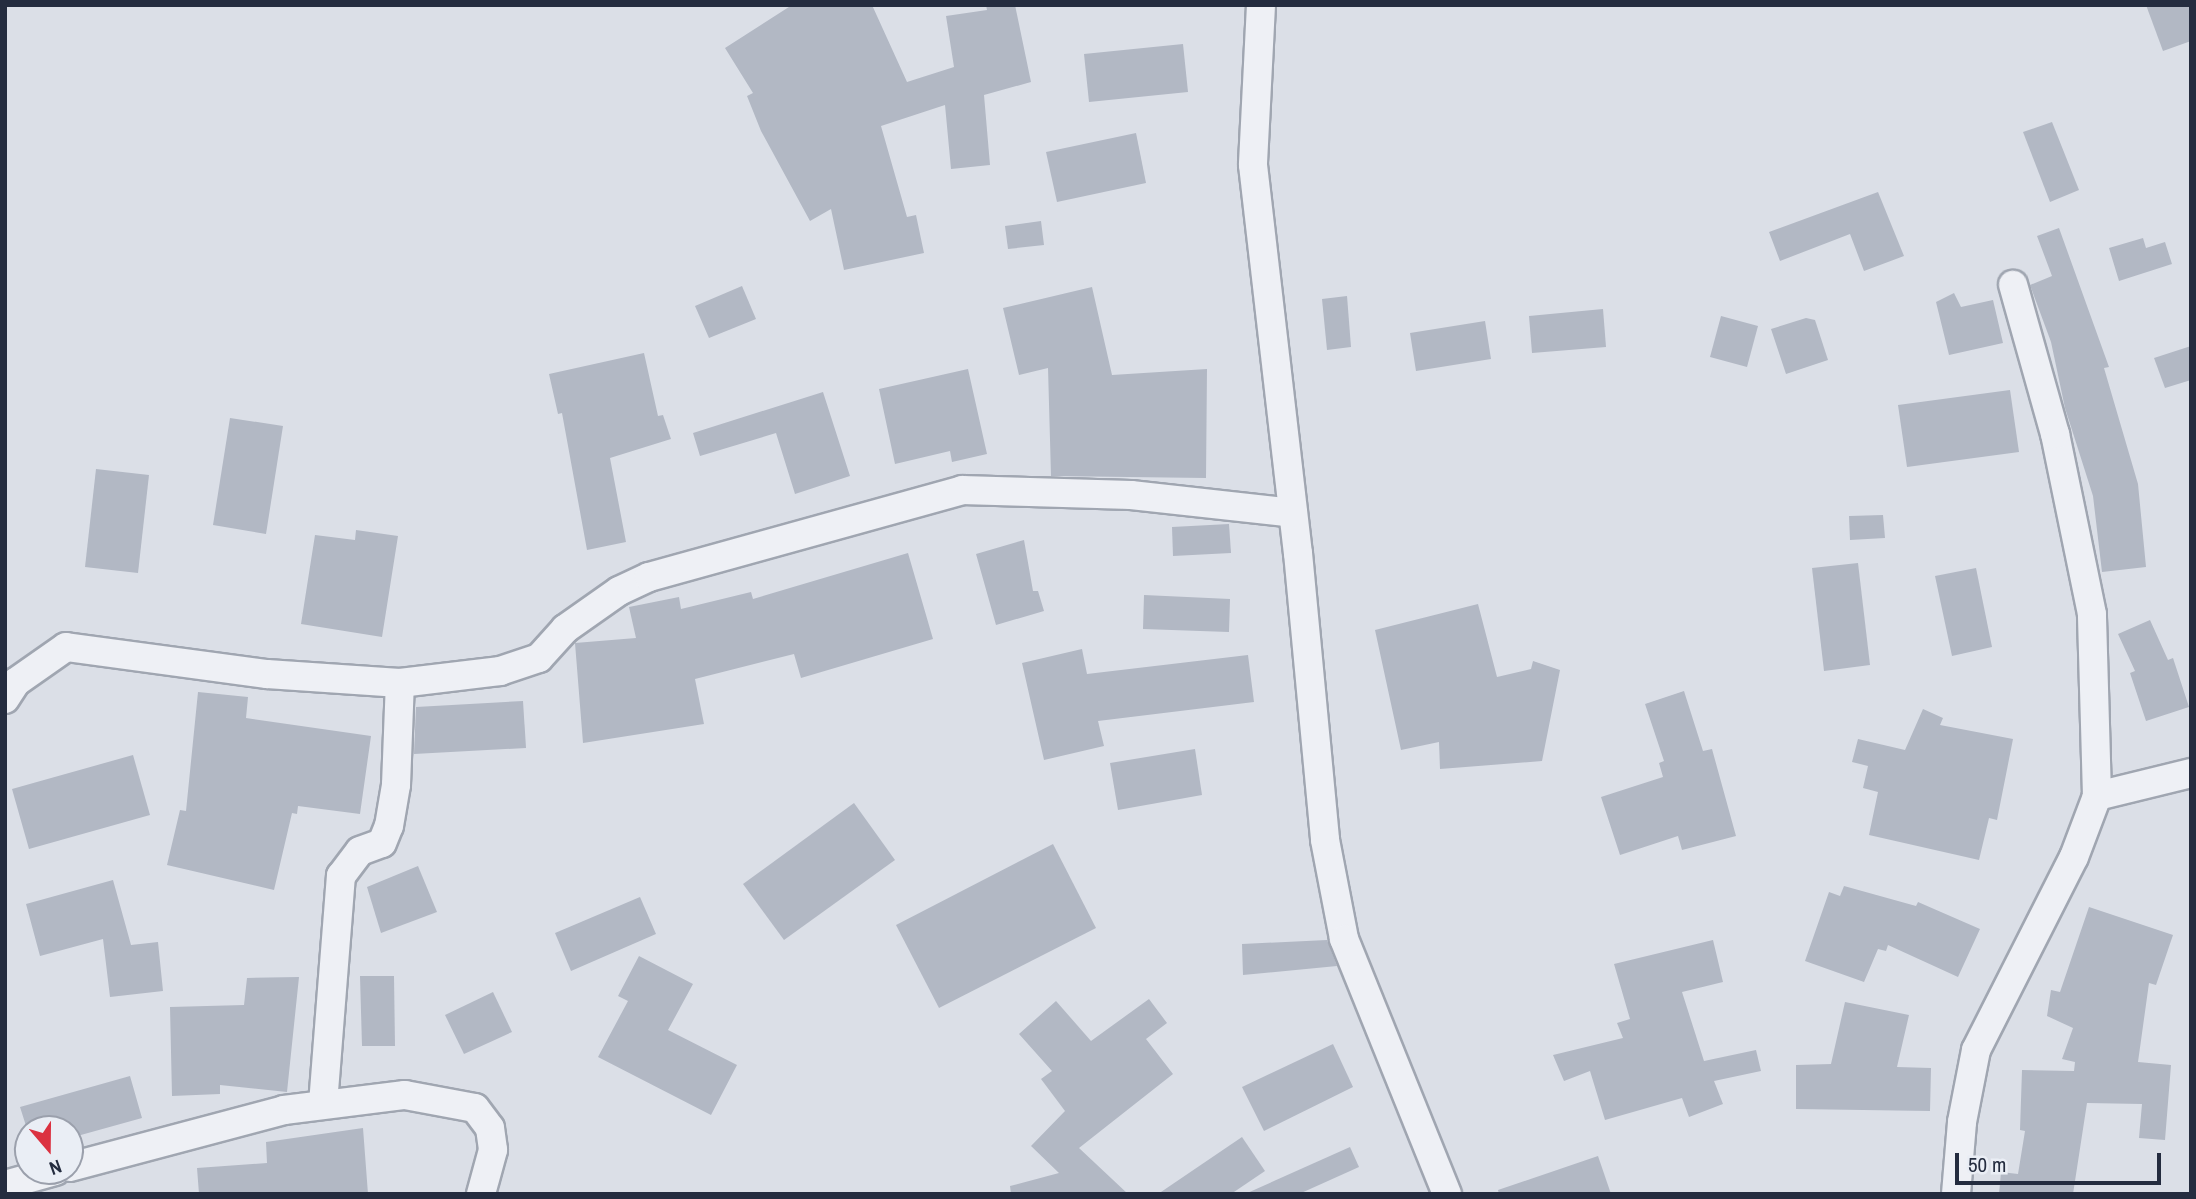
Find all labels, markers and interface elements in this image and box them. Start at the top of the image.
north arrow [14,1115,84,1185]
scale bar [1958,1140,2164,1184]
text: 50 m [1968,1150,2006,1179]
text: N [46,1154,65,1182]

